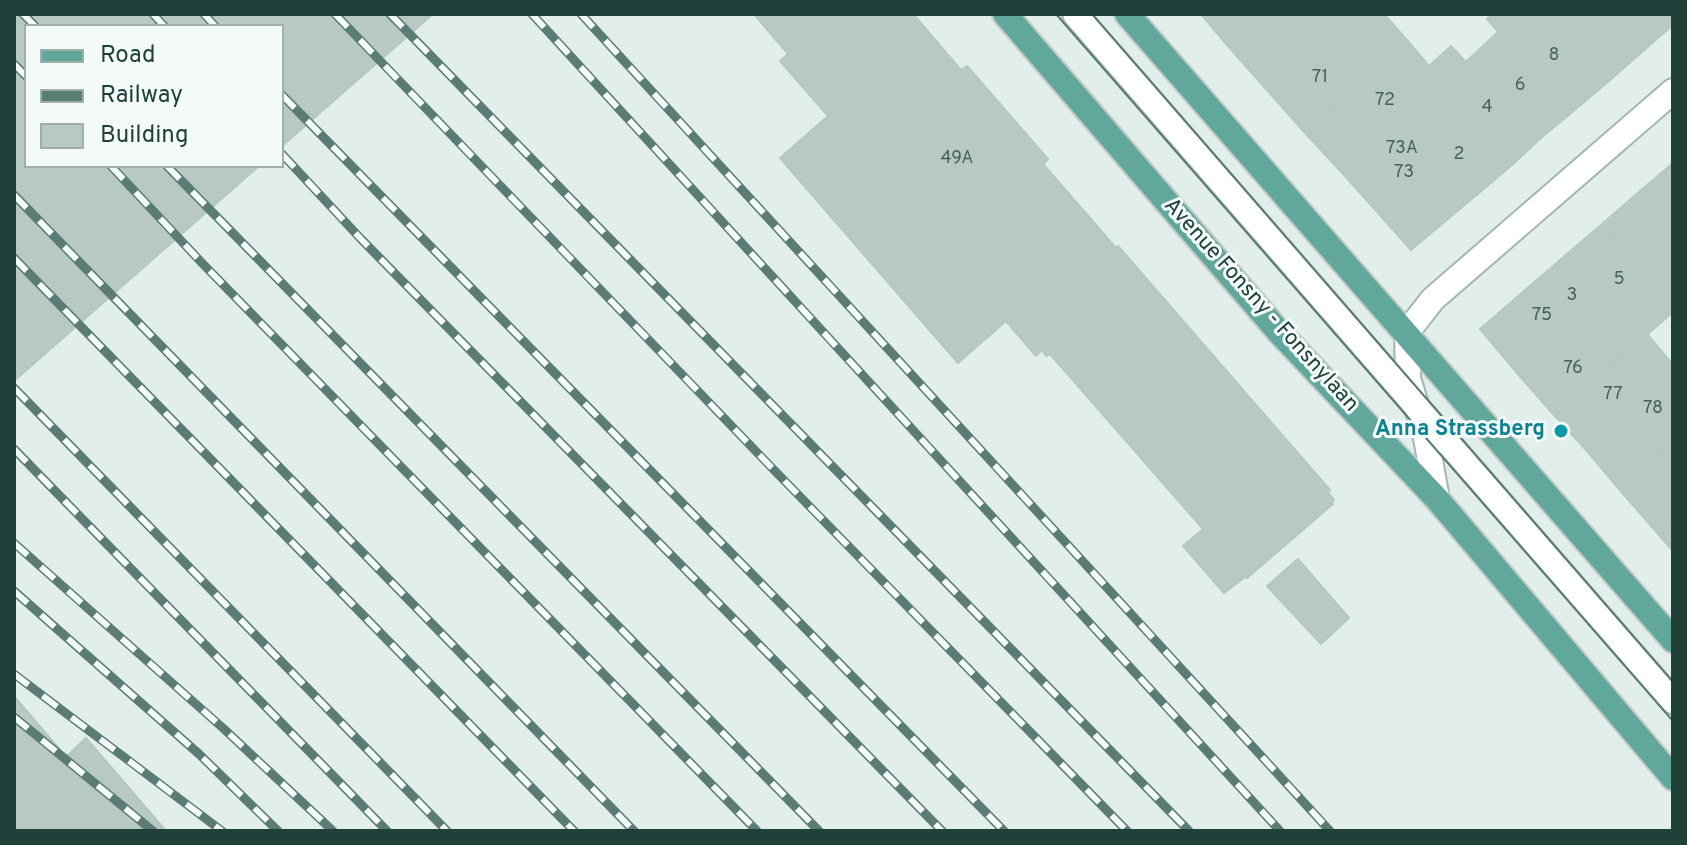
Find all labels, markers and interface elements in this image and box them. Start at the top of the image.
legend [24,24,284,168]
text: Road [100,41,156,71]
house number: 8 [1549,45,1559,67]
house number: 71 [1312,67,1328,89]
house number: 6 [1515,75,1525,97]
text: Railway [100,81,183,111]
house number: 72 [1375,90,1395,112]
house number: 4 [1481,97,1493,119]
text: Building [100,121,189,151]
house number: 73A [1386,138,1418,160]
house number: 2 [1453,144,1465,166]
house number: 49A [940,148,974,170]
house number: 73 [1394,162,1414,184]
street label: Avenue Fonsny - Fonsnylaan [1157,194,1363,418]
house number: 5 [1613,269,1625,291]
house number: 3 [1567,285,1577,307]
house number: 75 [1532,305,1552,327]
house number: 76 [1563,358,1583,380]
house number: 77 [1603,384,1623,406]
house number: 78 [1643,398,1663,420]
place label: Anna Strassberg [1375,418,1545,444]
marker: Anna Strassberg [1552,422,1570,440]

